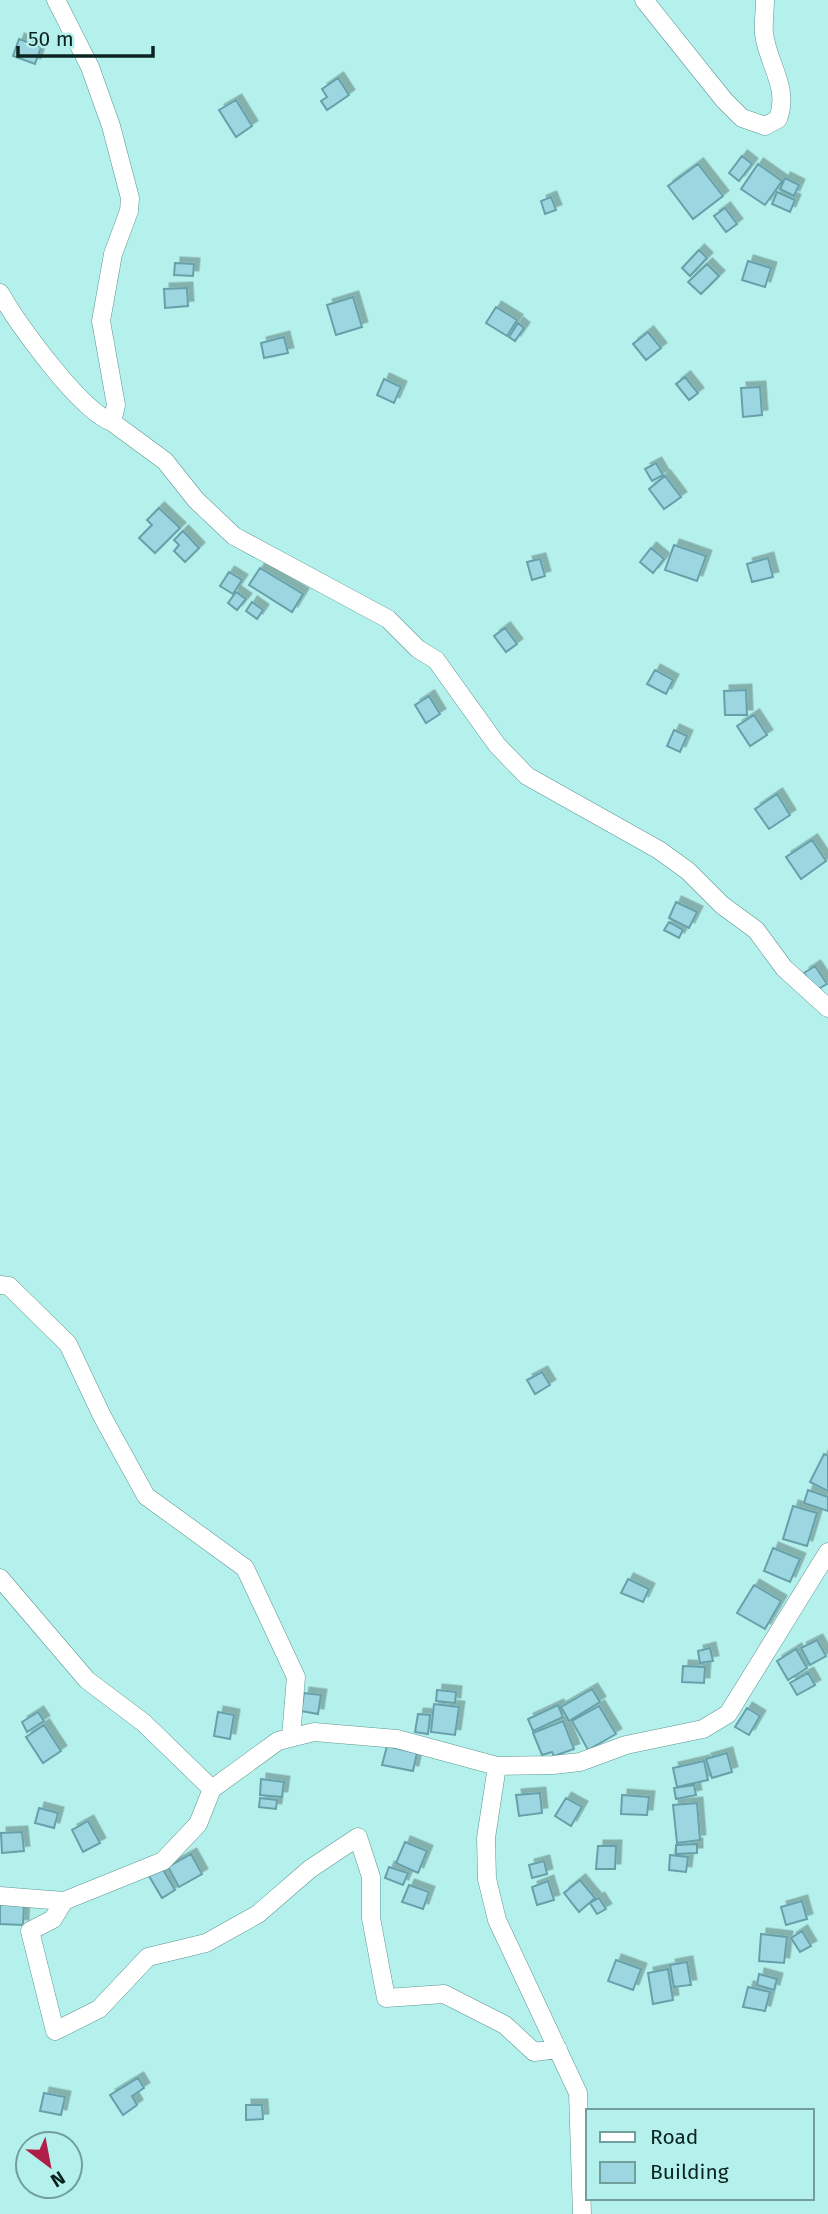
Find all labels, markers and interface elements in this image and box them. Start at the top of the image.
scale bar [18,14,152,58]
text: 50 m [28,26,74,52]
legend [586,2109,814,2200]
text: Road [650,2124,698,2150]
north arrow [14,2130,84,2200]
text: Building [650,2159,729,2185]
text: N [46,2166,69,2192]

